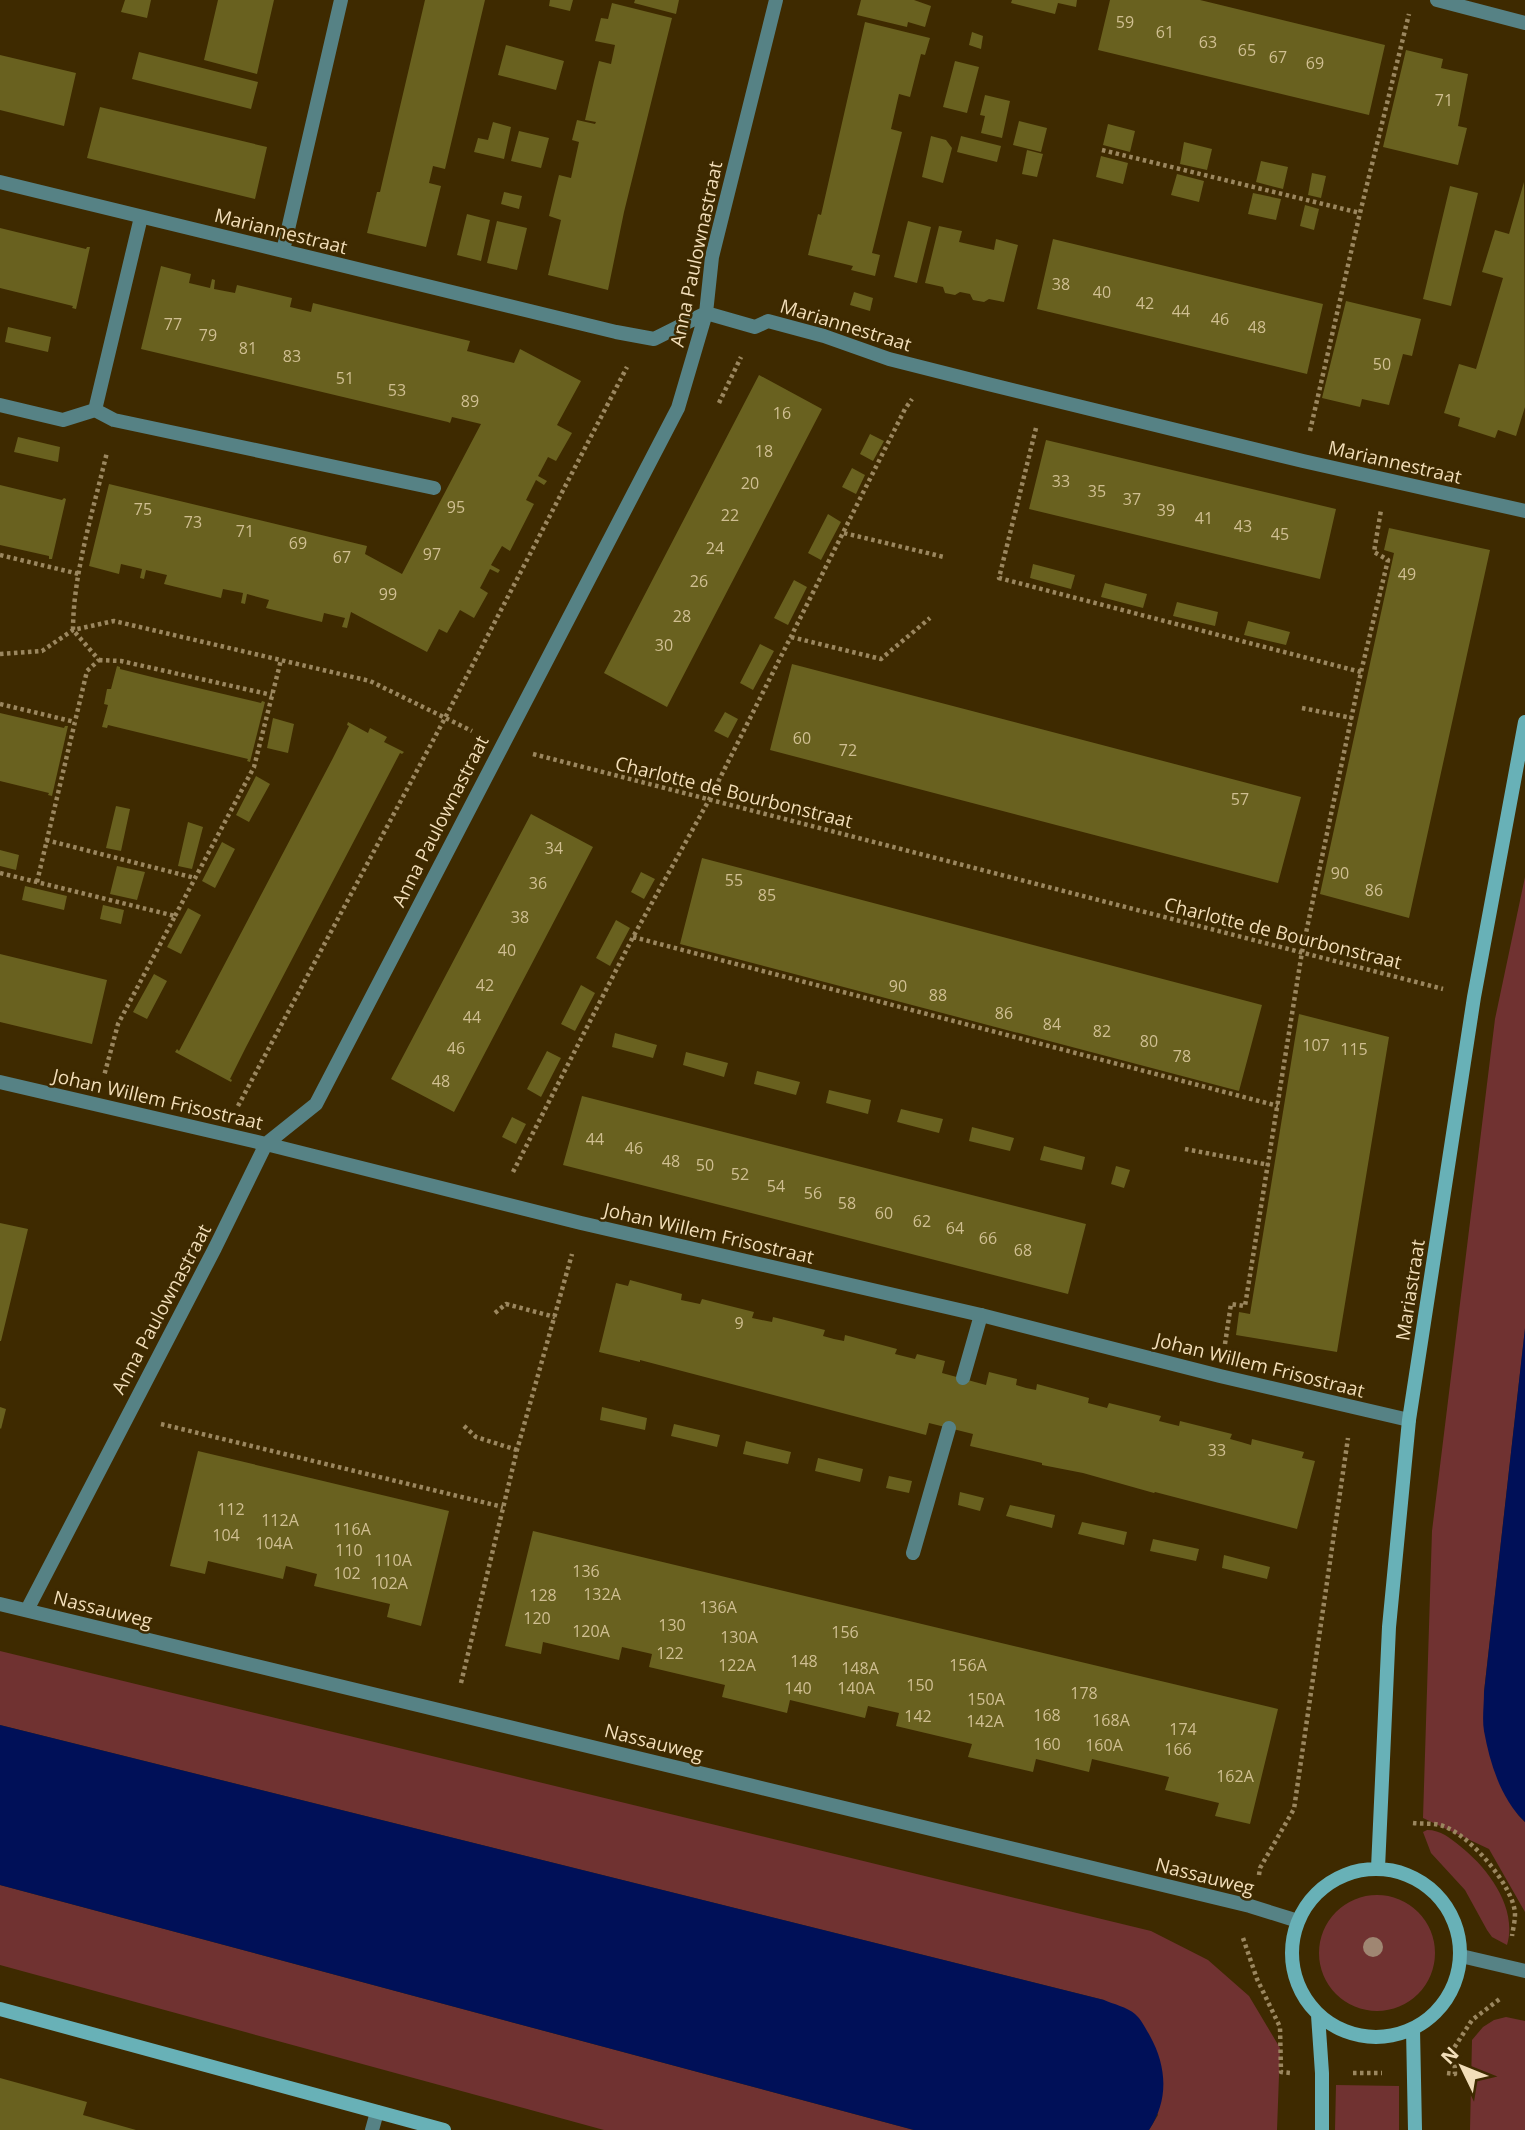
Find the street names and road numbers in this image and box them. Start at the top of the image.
street label: Anna Paulownastraat [664,159,728,349]
street label: Mariannestraat [212,202,350,260]
street label: Mariannestraat [777,293,915,357]
street label: Mariannestraat [1326,434,1465,490]
street label: Anna Paulownastraat [385,731,495,911]
street label: Charlotte de Bourbonstraat [613,750,856,834]
street label: Charlotte de Bourbonstraat [1162,891,1405,975]
street label: Johan Willem Frisostraat [48,1062,266,1136]
street label: Johan Willem Frisostraat [599,1196,817,1270]
street label: Anna Paulownastraat [105,1219,217,1399]
street label: Mariastraat [1389,1237,1431,1343]
street label: Johan Willem Frisostraat [1151,1326,1368,1404]
street label: Nassauweg [51,1584,155,1634]
street label: Nassauweg [602,1717,706,1767]
street label: Nassauweg [1153,1851,1257,1901]

